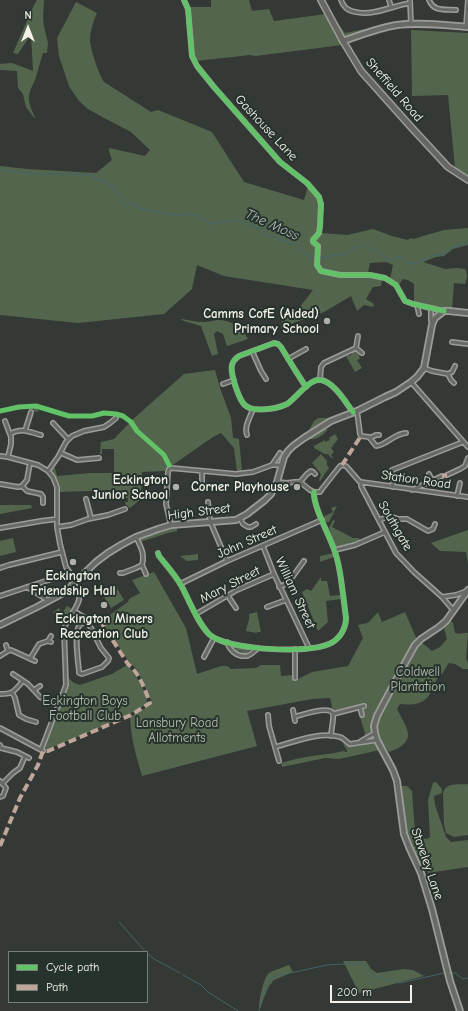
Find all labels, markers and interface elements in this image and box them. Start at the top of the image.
north arrow [8,8,48,48]
text: N [24,9,32,22]
street label: Sheffield Road [362,55,426,125]
street label: Gashouse Lane [231,92,301,164]
water label: The Moss [242,206,302,244]
place label: Camms CofE (Aided) Primary School [203,306,319,337]
marker: Camms CofE (Aided) Primary School [322,316,332,326]
street label: Station Road [380,467,452,493]
place label: Eckington Junior School [92,472,168,503]
place label: Corner Playhouse [191,479,289,495]
marker: Eckington Junior School [171,482,181,492]
marker: Corner Playhouse [292,482,302,492]
street label: Southgate [375,498,415,554]
street label: High Street [167,500,231,524]
street label: John Street [215,522,279,562]
street label: William Street [272,555,318,631]
marker: Eckington Friendship Hall [68,557,78,567]
street label: Mary Street [197,563,263,607]
place label: Eckington Friendship Hall [30,568,116,599]
marker: Eckington Miners Recreation Club [99,600,109,610]
place label: Eckington Miners Recreation Club [55,611,153,642]
park label: Coldwell Plantation [391,664,445,695]
park label: Eckington Boys Football Club [42,693,128,724]
park label: Lansbury Road Allotments [136,715,218,746]
street label: Staveley Lane [407,826,447,902]
legend [8,951,148,1003]
text: Cycle path [46,960,99,974]
scale bar [332,977,414,1003]
text: Path [46,980,68,994]
text: 200 m [337,985,372,999]

